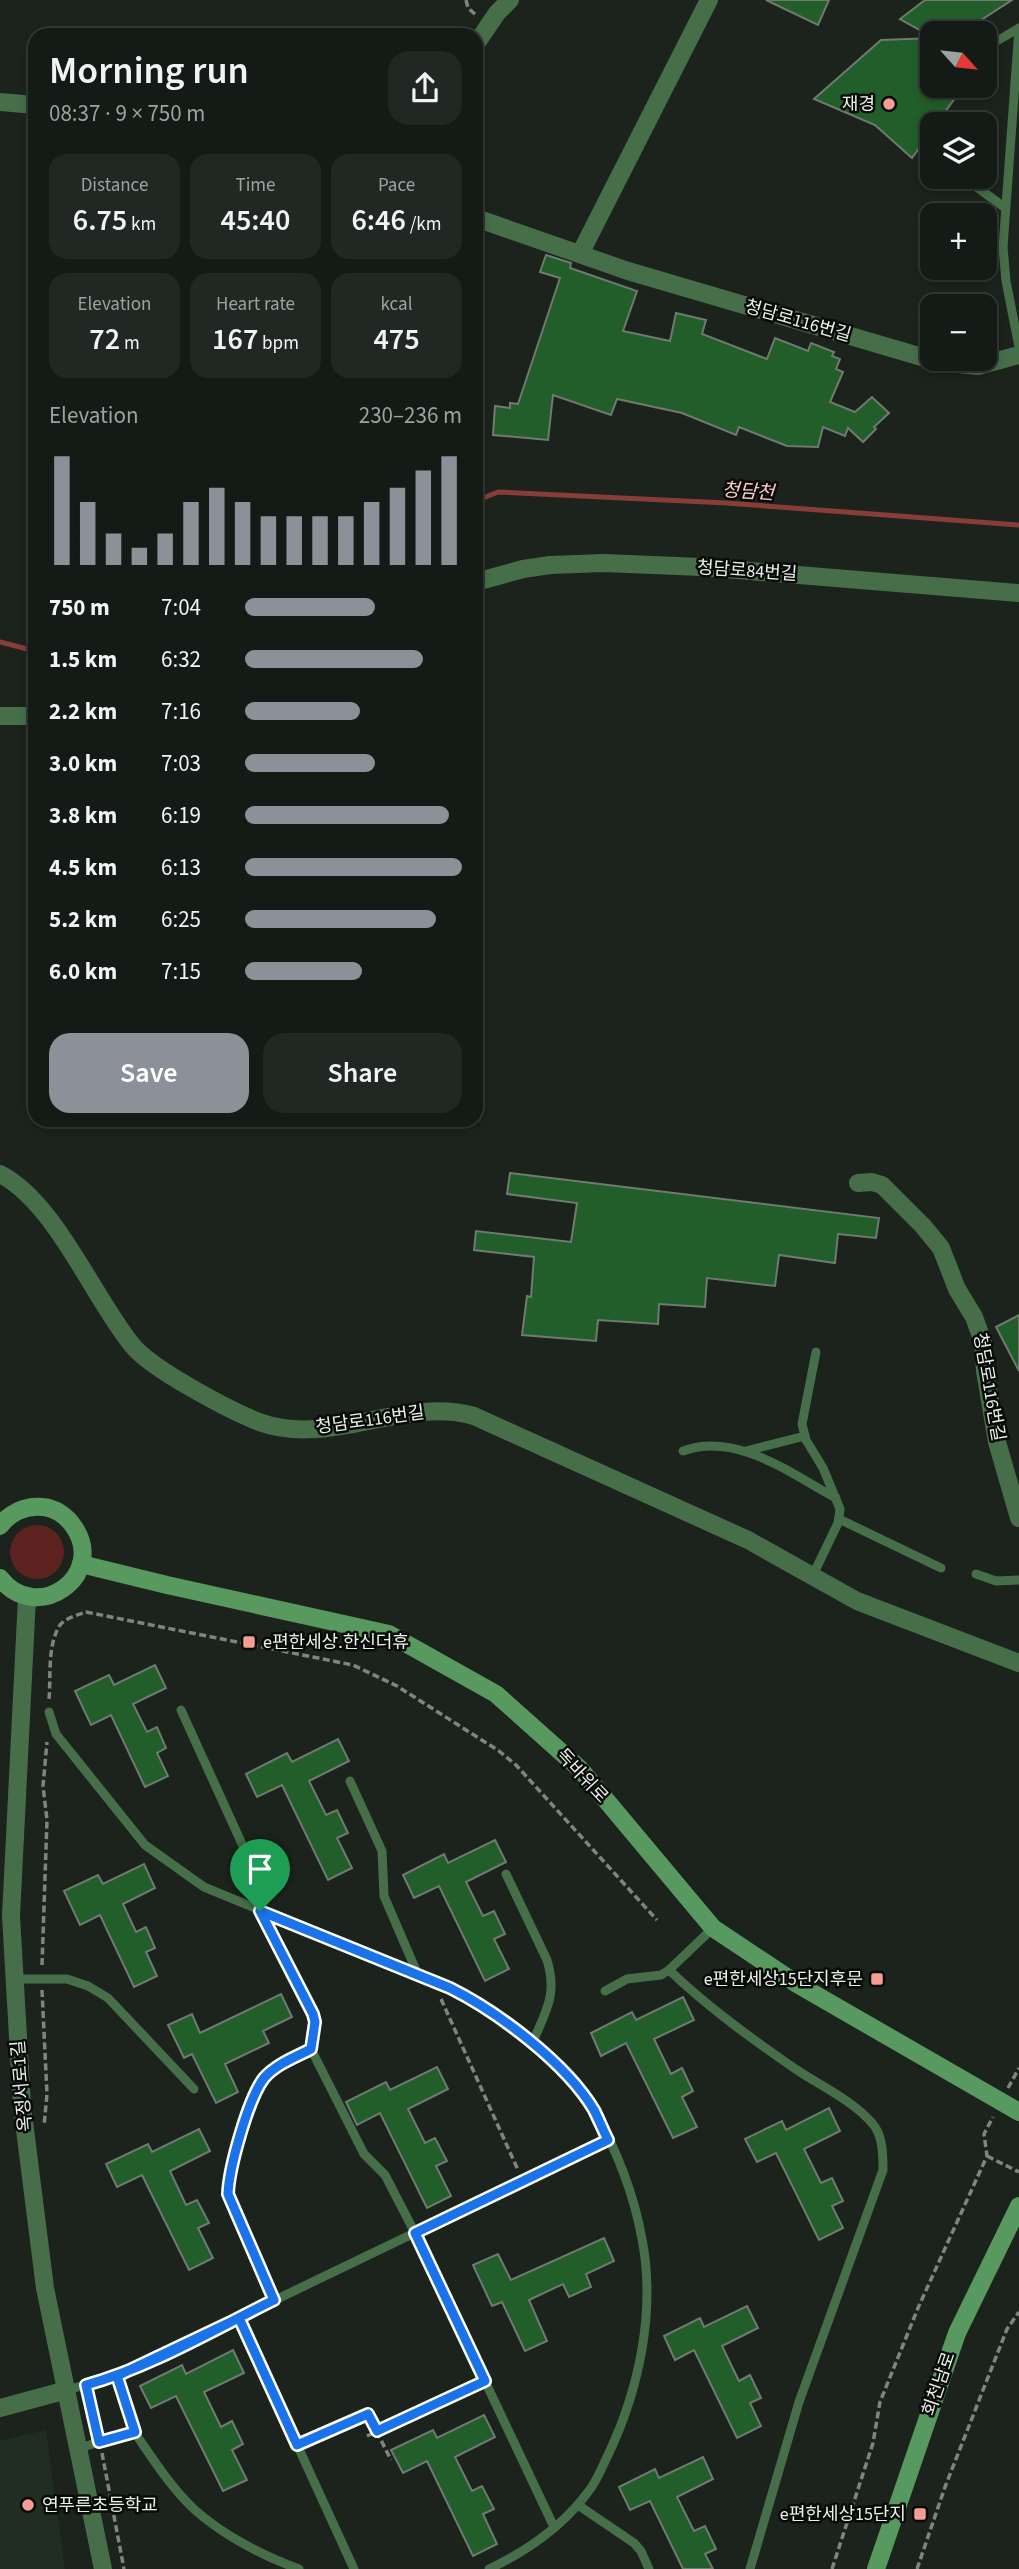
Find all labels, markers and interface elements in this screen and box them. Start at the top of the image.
north arrow [920,21,998,98]
map controls [920,21,997,371]
text: Morning run [49,44,249,98]
button: share [388,51,462,125]
place label: 재경 [842,92,875,117]
marker: 재경 [881,96,897,112]
text: 08:37 · 9 × 750 m [49,97,205,130]
button: layers [920,112,997,189]
text: Distance [81,172,148,199]
text: Time [235,172,276,199]
text: Pace [378,172,415,199]
text: 6.75 [73,199,127,242]
text: 45:40 [221,199,290,242]
text: 6:46 [351,199,406,242]
button: + [920,203,997,280]
text: km [127,211,156,238]
text: /km [406,211,442,238]
text: Elevation [78,291,151,318]
text: Heart rate [216,291,295,318]
text: kcal [381,291,412,318]
street label: 청담로116번길 [742,294,854,348]
button: − [920,294,997,371]
text: 72 [89,318,120,361]
text: 167 [212,318,258,361]
text: 475 [373,318,420,361]
text: m [120,330,140,357]
text: bpm [258,330,299,357]
text: Elevation [49,399,139,432]
text: 230–236 m [359,399,462,432]
water label: 청담천 [721,477,777,507]
street label: 청담로84번길 [696,555,798,587]
text: 750 m [49,591,110,624]
text: 7:04 [161,591,201,624]
text: 1.5 km [49,643,117,676]
text: 6:32 [161,643,201,676]
text: 2.2 km [49,695,117,728]
text: 7:16 [161,695,201,728]
text: 3.0 km [49,747,117,780]
text: 7:03 [161,747,201,780]
text: 3.8 km [49,799,117,832]
text: 6:19 [161,799,201,832]
text: 4.5 km [49,851,117,884]
text: 6:13 [161,851,201,884]
text: 5.2 km [49,903,117,936]
text: 6:25 [161,903,201,936]
text: 6.0 km [49,955,117,988]
text: 7:15 [161,955,201,988]
button: Save [49,1033,249,1113]
button: Share [263,1033,462,1113]
street label: 청담로116번길 [967,1331,1011,1443]
street label: 청담로116번길 [314,1400,426,1440]
place label: e편한세상.한신더휴 [263,1630,409,1655]
marker: e편한세상.한신더휴 [241,1634,257,1650]
street label: 독바위로 [550,1743,614,1809]
pin [230,1839,290,1911]
icon: arrive [241,1850,279,1888]
place label: e편한세상15단지후문 [704,1967,863,1992]
marker: e편한세상15단지후문 [869,1971,885,1987]
street label: 옥정서로1길 [6,2039,38,2133]
street label: 회천남로 [916,2349,962,2419]
place label: 연푸른초등학교 [42,2493,158,2518]
marker: 연푸른초등학교 [20,2497,36,2513]
place label: e편한세상15단지 [780,2502,906,2527]
marker: e편한세상15단지 [912,2506,928,2522]

